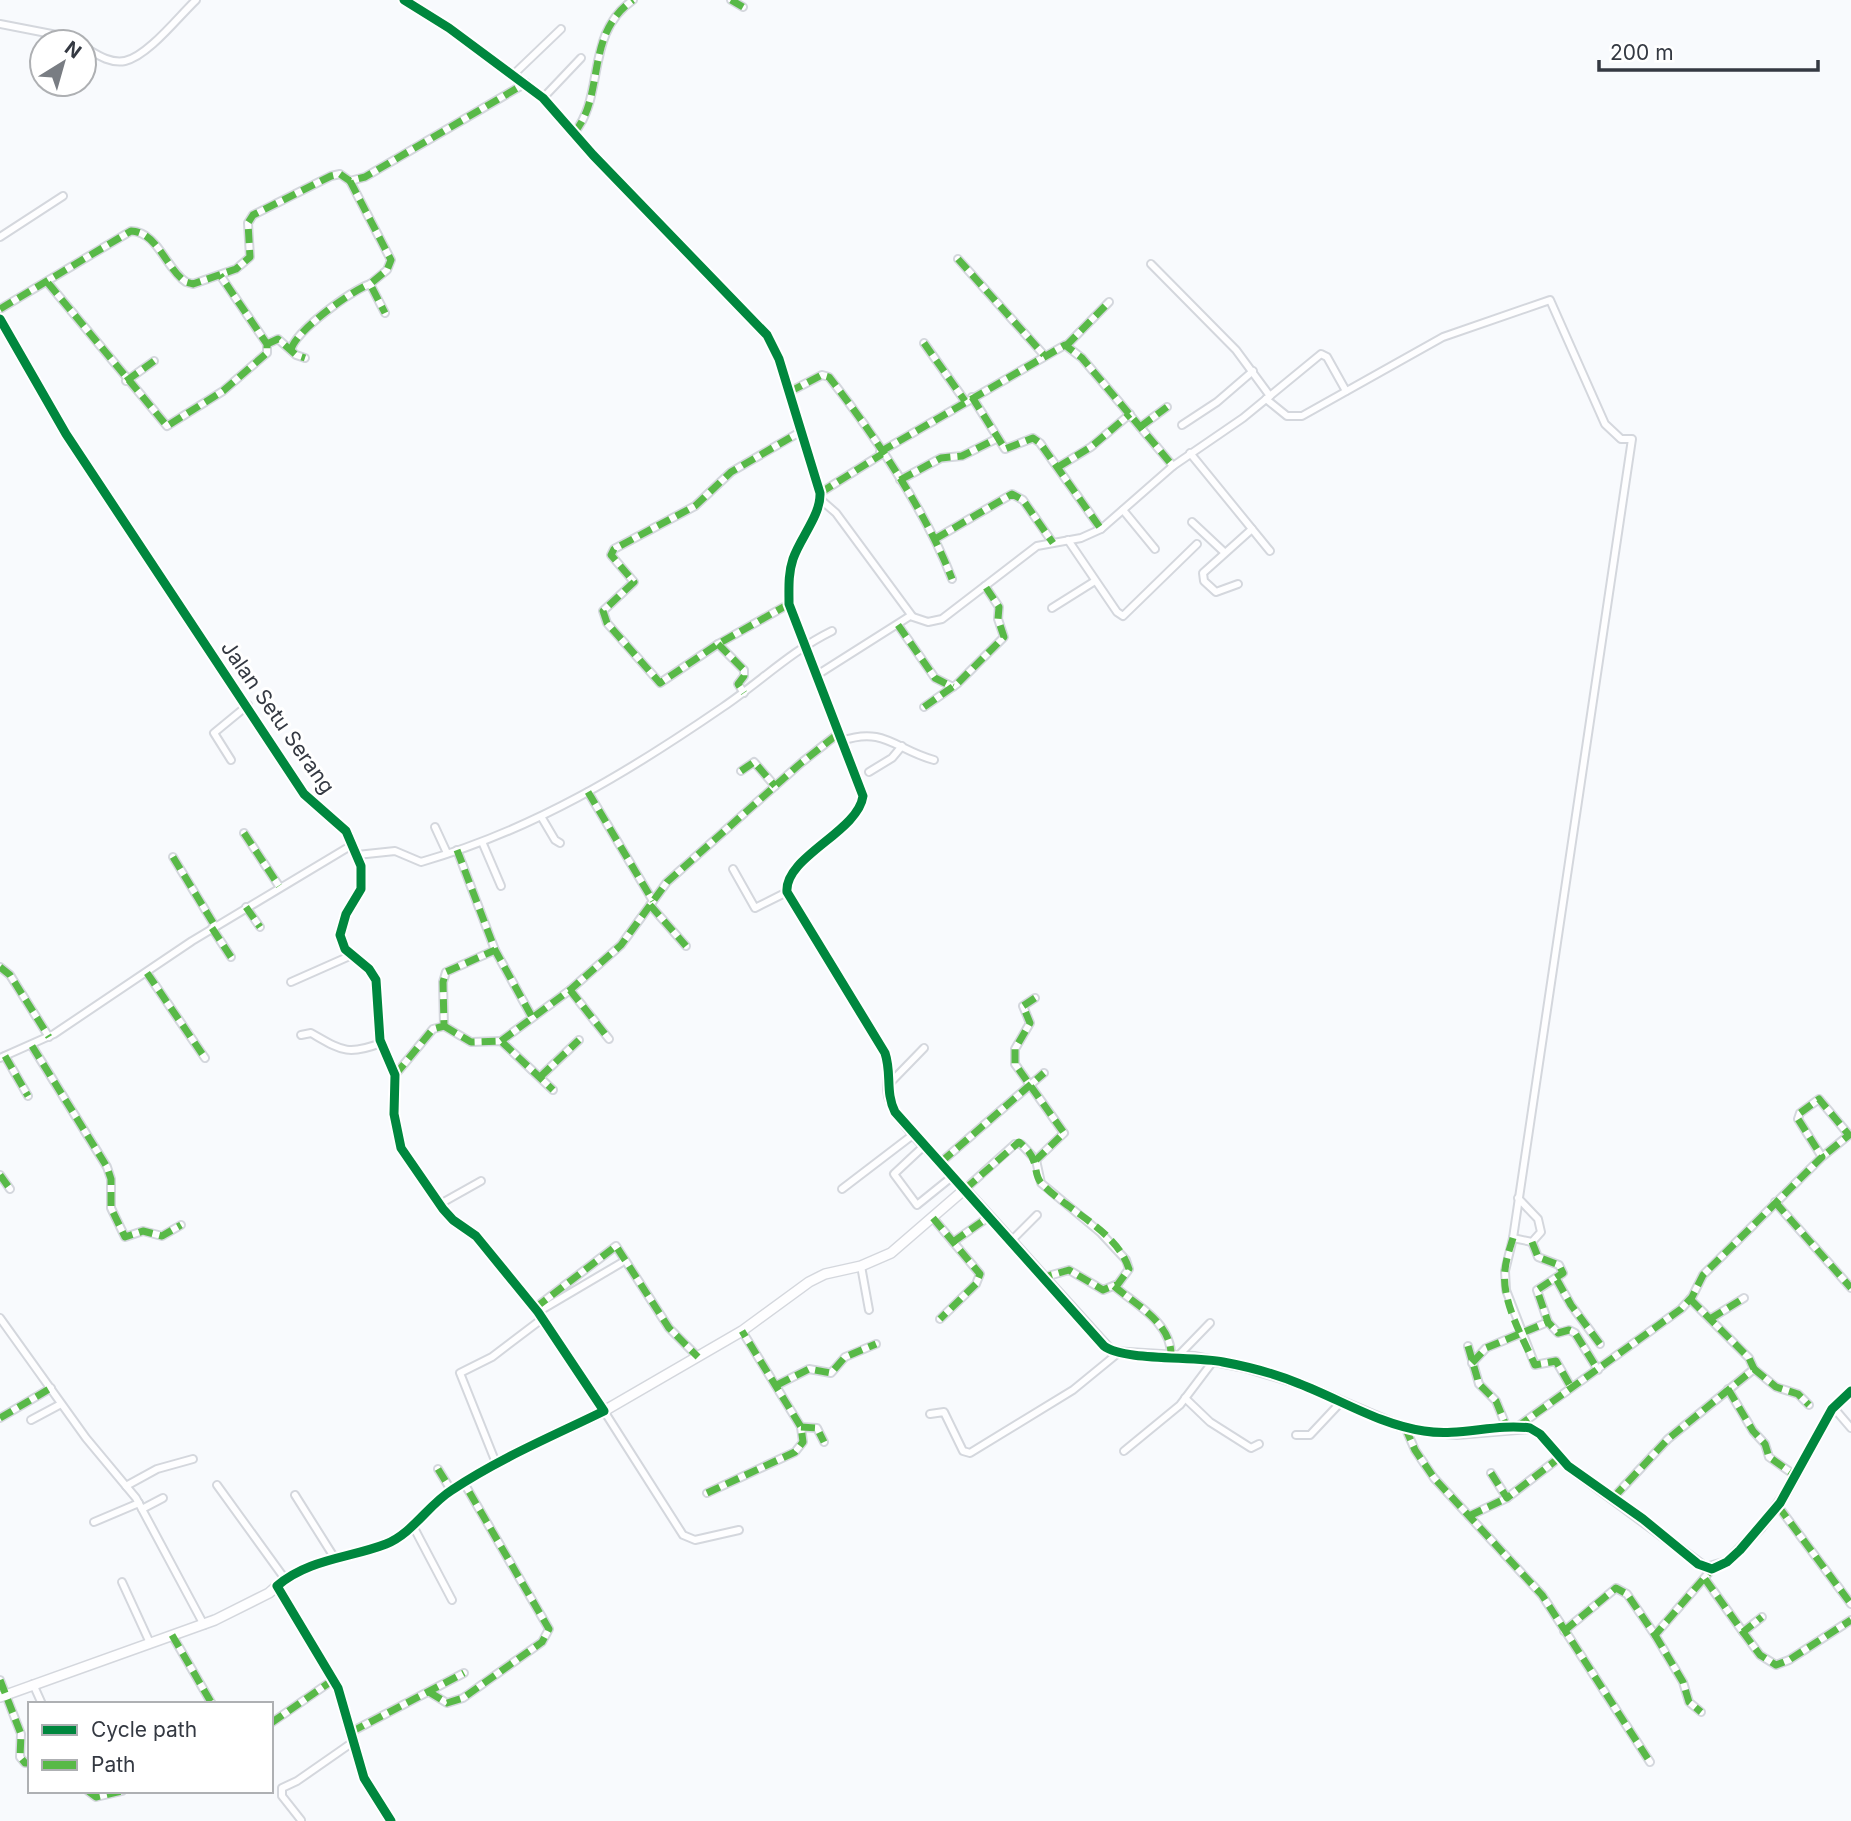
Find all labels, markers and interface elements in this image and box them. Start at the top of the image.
north arrow [28,28,98,98]
scale bar [1599,28,1818,72]
text: N [60,36,86,63]
text: 200 m [1610,40,1674,65]
street label: Jalan Setu Serang [216,636,340,798]
legend [28,1702,273,1793]
text: Cycle path [91,1717,197,1742]
text: Path [91,1752,136,1777]

